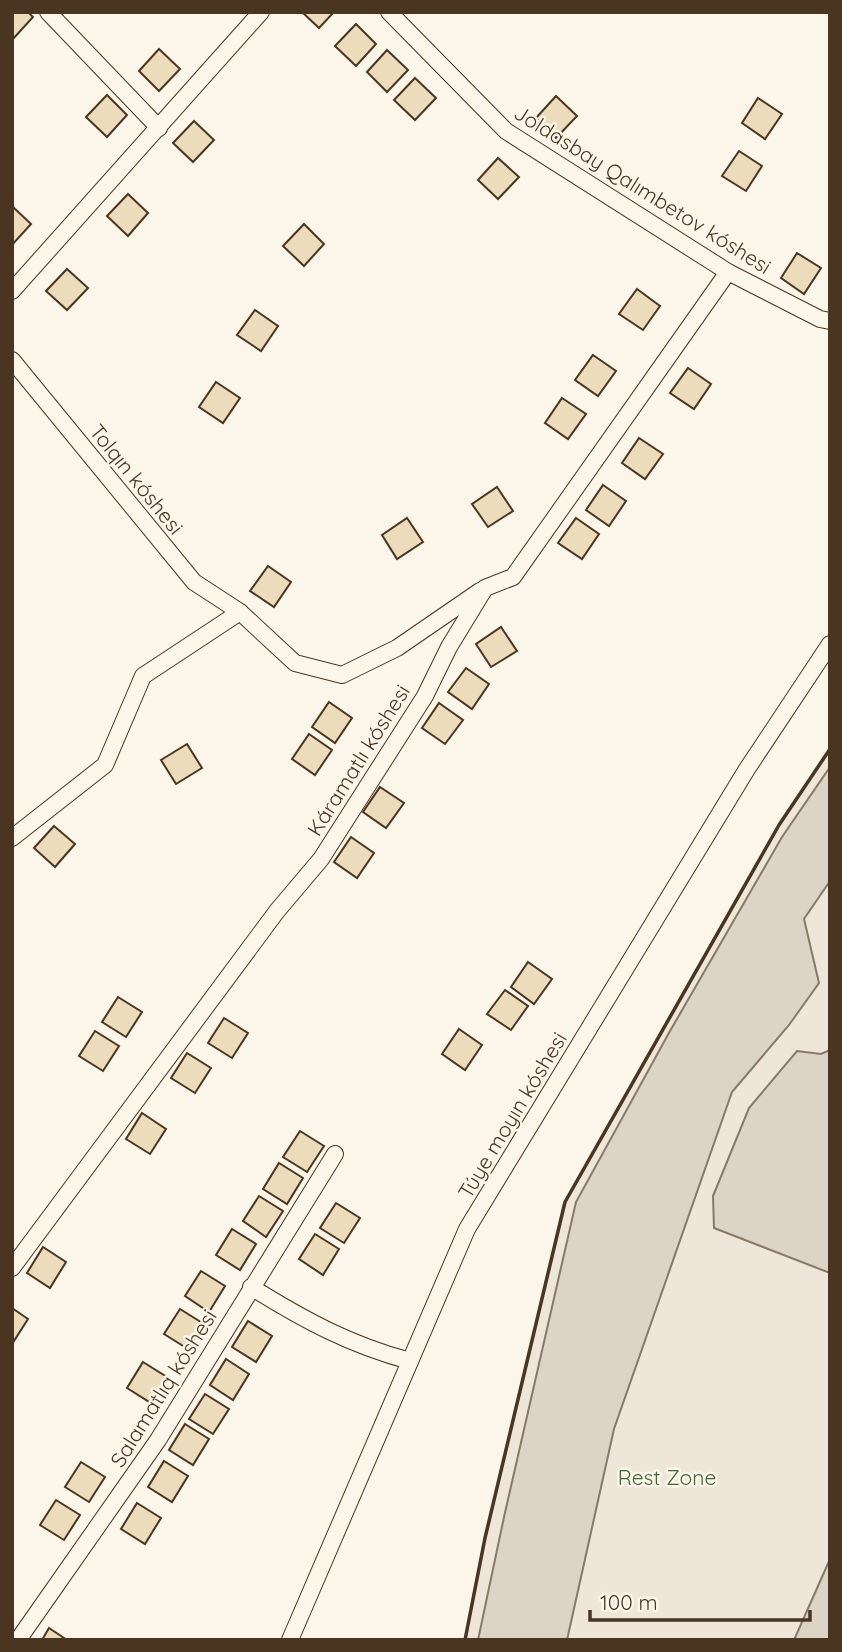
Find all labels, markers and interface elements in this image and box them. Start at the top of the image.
street label: Joldasbay Qalımbetov kóshesi [510,99,776,279]
street label: Tolqın kóshesi [85,419,189,539]
street label: Káramatlı kóshesi [301,680,415,840]
street label: Túye moyın kóshesi [452,1027,572,1203]
street label: Salamatlıq kóshesi [104,1304,222,1472]
park label: Rest Zone [618,1464,716,1490]
scale bar [590,1578,810,1622]
text: 100 m [600,1589,658,1615]

